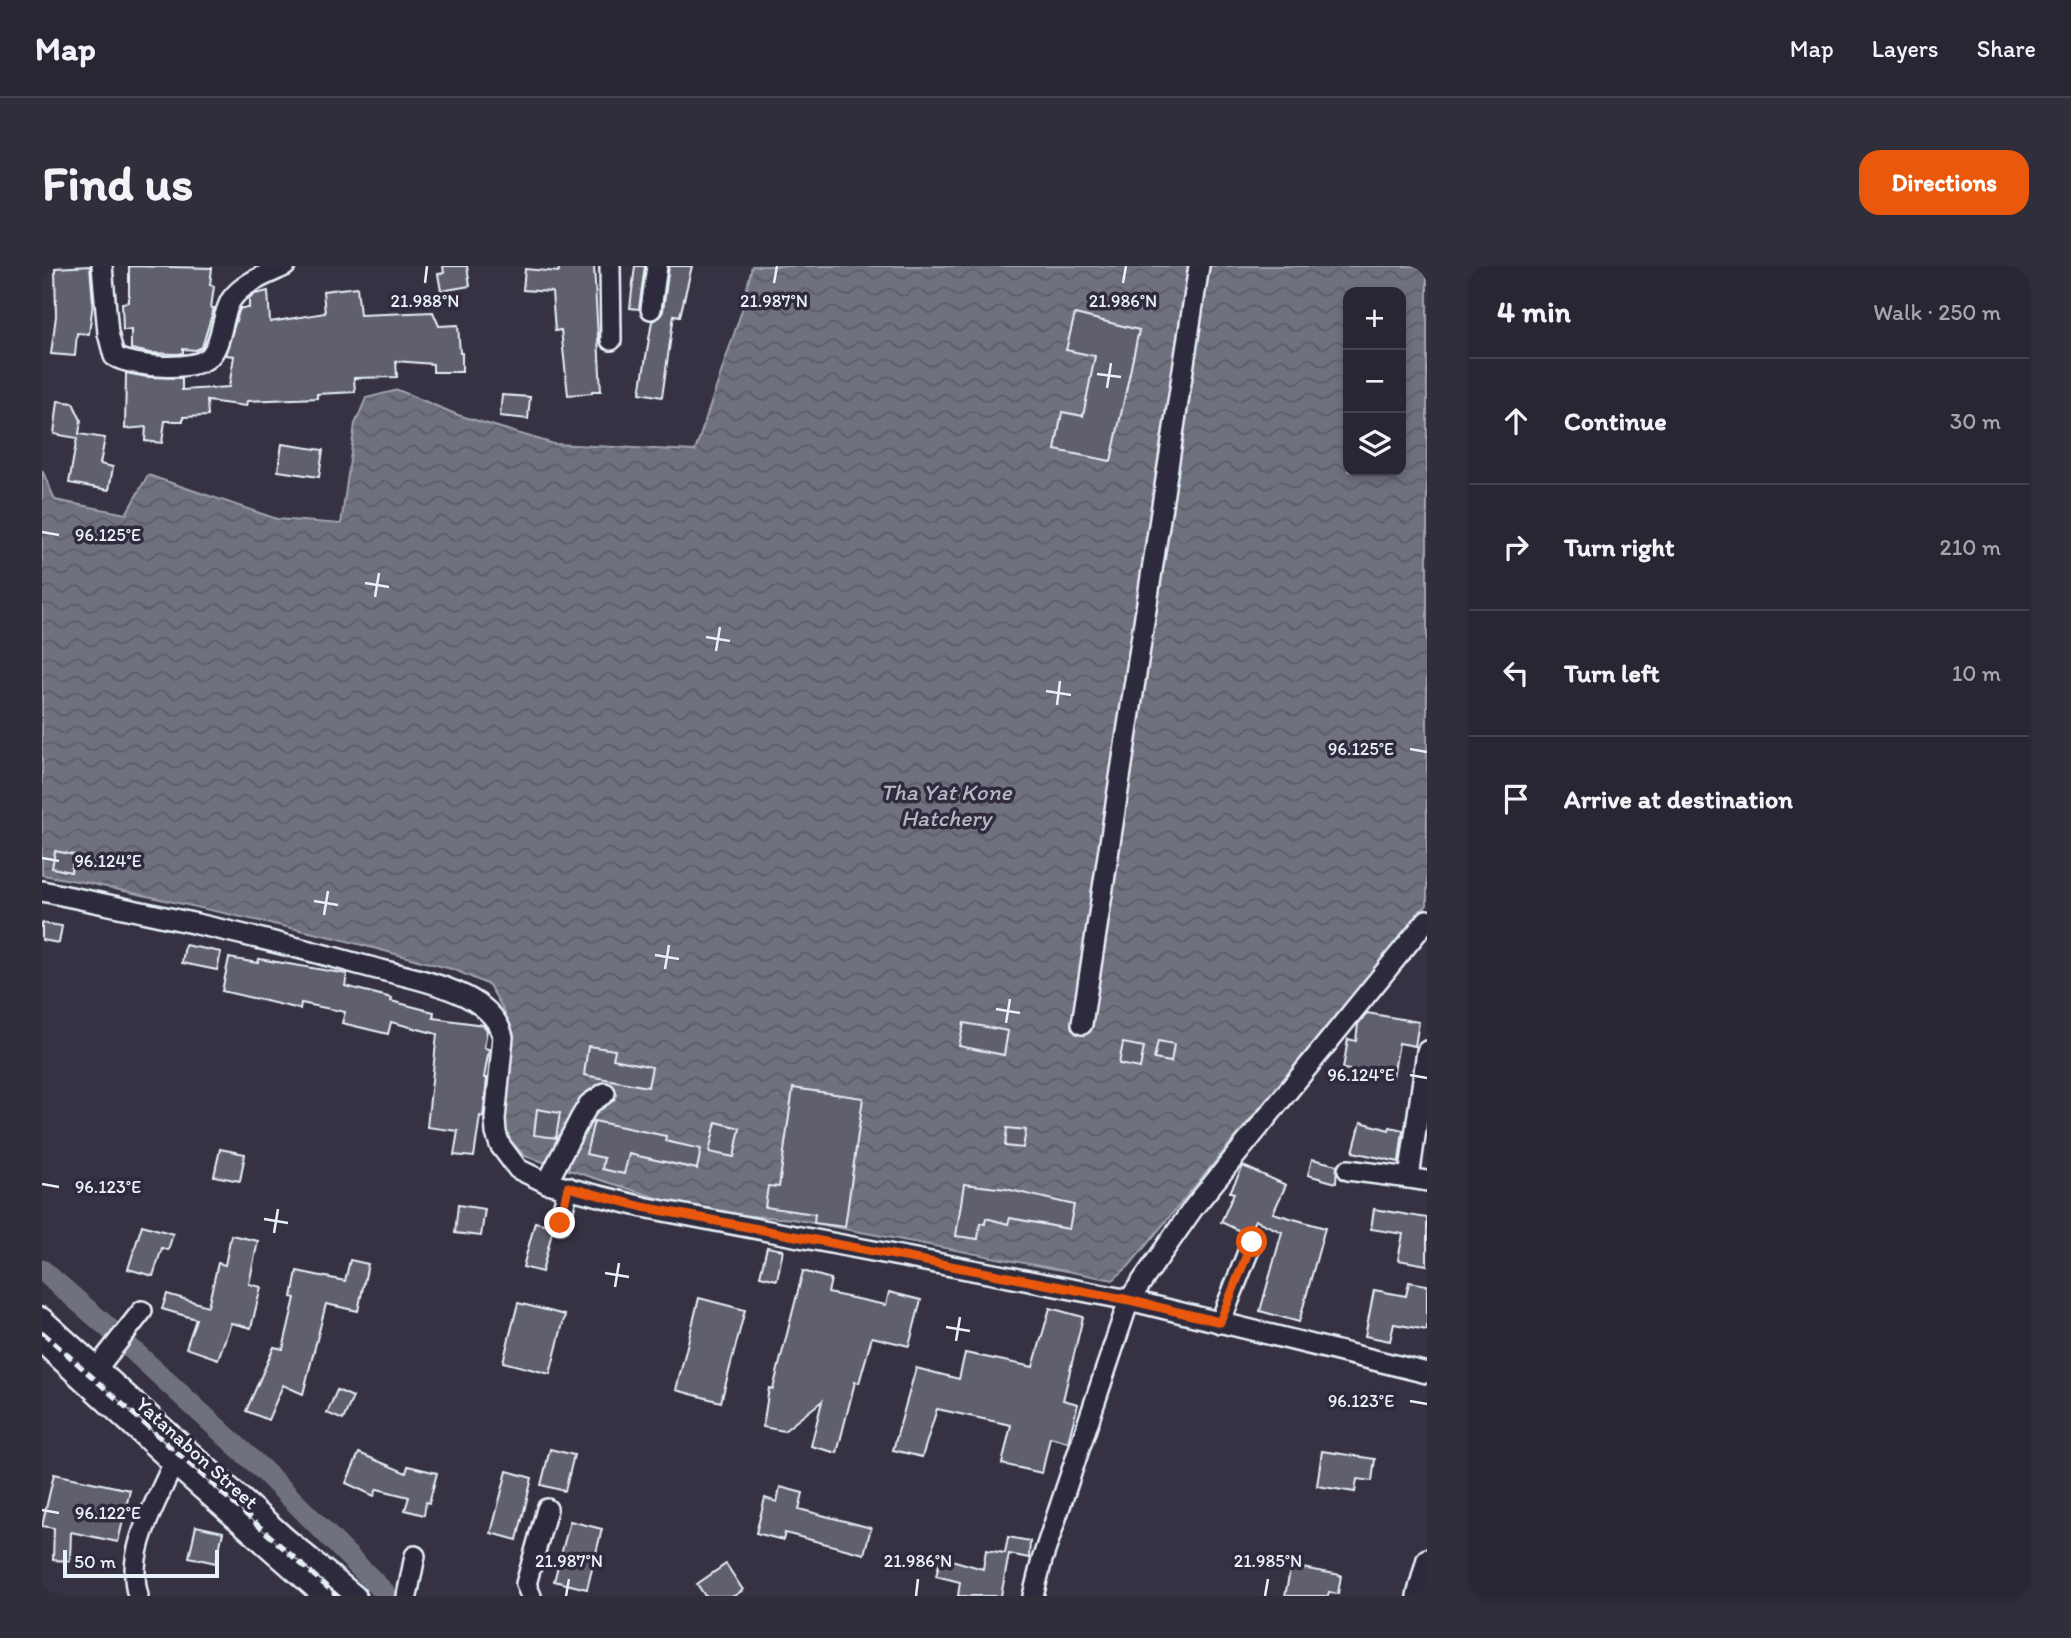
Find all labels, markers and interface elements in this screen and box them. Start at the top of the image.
text: Map [35,29,96,68]
text: Map [1790,34,1834,63]
text: Layers [1872,34,1939,63]
text: Share [1977,34,2036,63]
button: Directions [1859,150,2029,215]
text: Find us [42,153,193,212]
map controls [1343,287,1406,476]
button: + [1343,287,1406,350]
text: 21.988°N [391,290,459,312]
text: 21.987°N [740,290,808,312]
text: 21.986°N [1089,290,1157,312]
text: 4 min [1497,293,1571,330]
text: Walk · 250 m [1873,298,2001,326]
button: − [1343,350,1406,413]
icon: ahead [1497,402,1535,440]
text: Continue [1564,405,1667,437]
text: 30 m [1950,407,2001,435]
button: layers [1343,413,1406,476]
text: 96.125°E [75,524,141,546]
icon: right [1497,528,1535,566]
text: Turn right [1564,531,1675,563]
text: 210 m [1940,533,2001,561]
icon: left [1497,654,1535,692]
text: Turn left [1564,657,1660,689]
text: 10 m [1952,659,2001,687]
text: 96.125°E [1328,738,1394,760]
water label: Tha Yat Kone Hatchery [880,778,1013,832]
icon: arrive [1497,780,1535,818]
text: Arrive at destination [1564,783,1793,815]
text: 96.124°E [74,850,142,872]
text: 96.124°E [1327,1064,1395,1086]
text: 96.123°E [75,1176,141,1198]
route end [544,1207,575,1238]
route start [1236,1226,1267,1257]
text: 96.123°E [1328,1390,1394,1412]
street label: Yatanabon Street [131,1391,264,1514]
text: 96.122°E [75,1502,141,1524]
scale bar [63,1547,219,1579]
text: 50 m [74,1550,116,1573]
text: 21.987°N [535,1550,603,1572]
text: 21.986°N [884,1550,952,1572]
text: 21.985°N [1234,1550,1302,1572]

